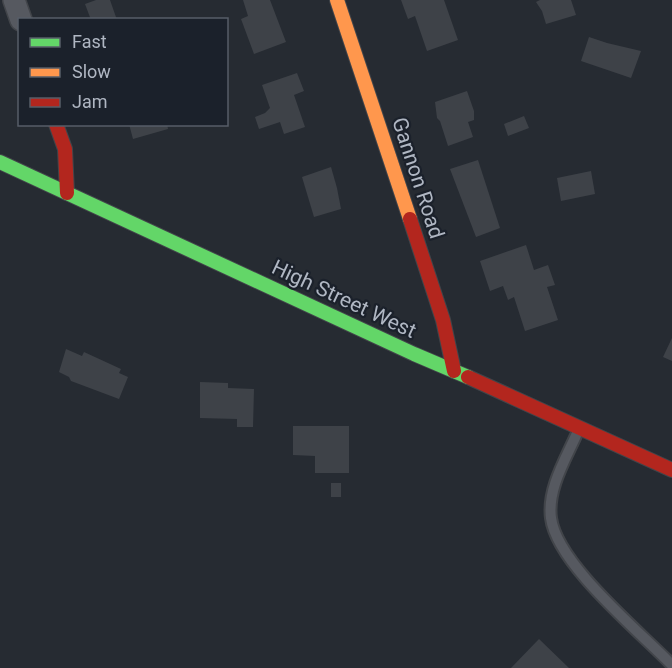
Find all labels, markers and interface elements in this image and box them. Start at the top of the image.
legend [18,18,228,126]
text: Fast [72,31,107,52]
text: Slow [72,61,111,82]
text: Jam [72,91,108,112]
street label: Gannon Road [387,114,449,242]
street label: High Street West [268,255,420,343]

